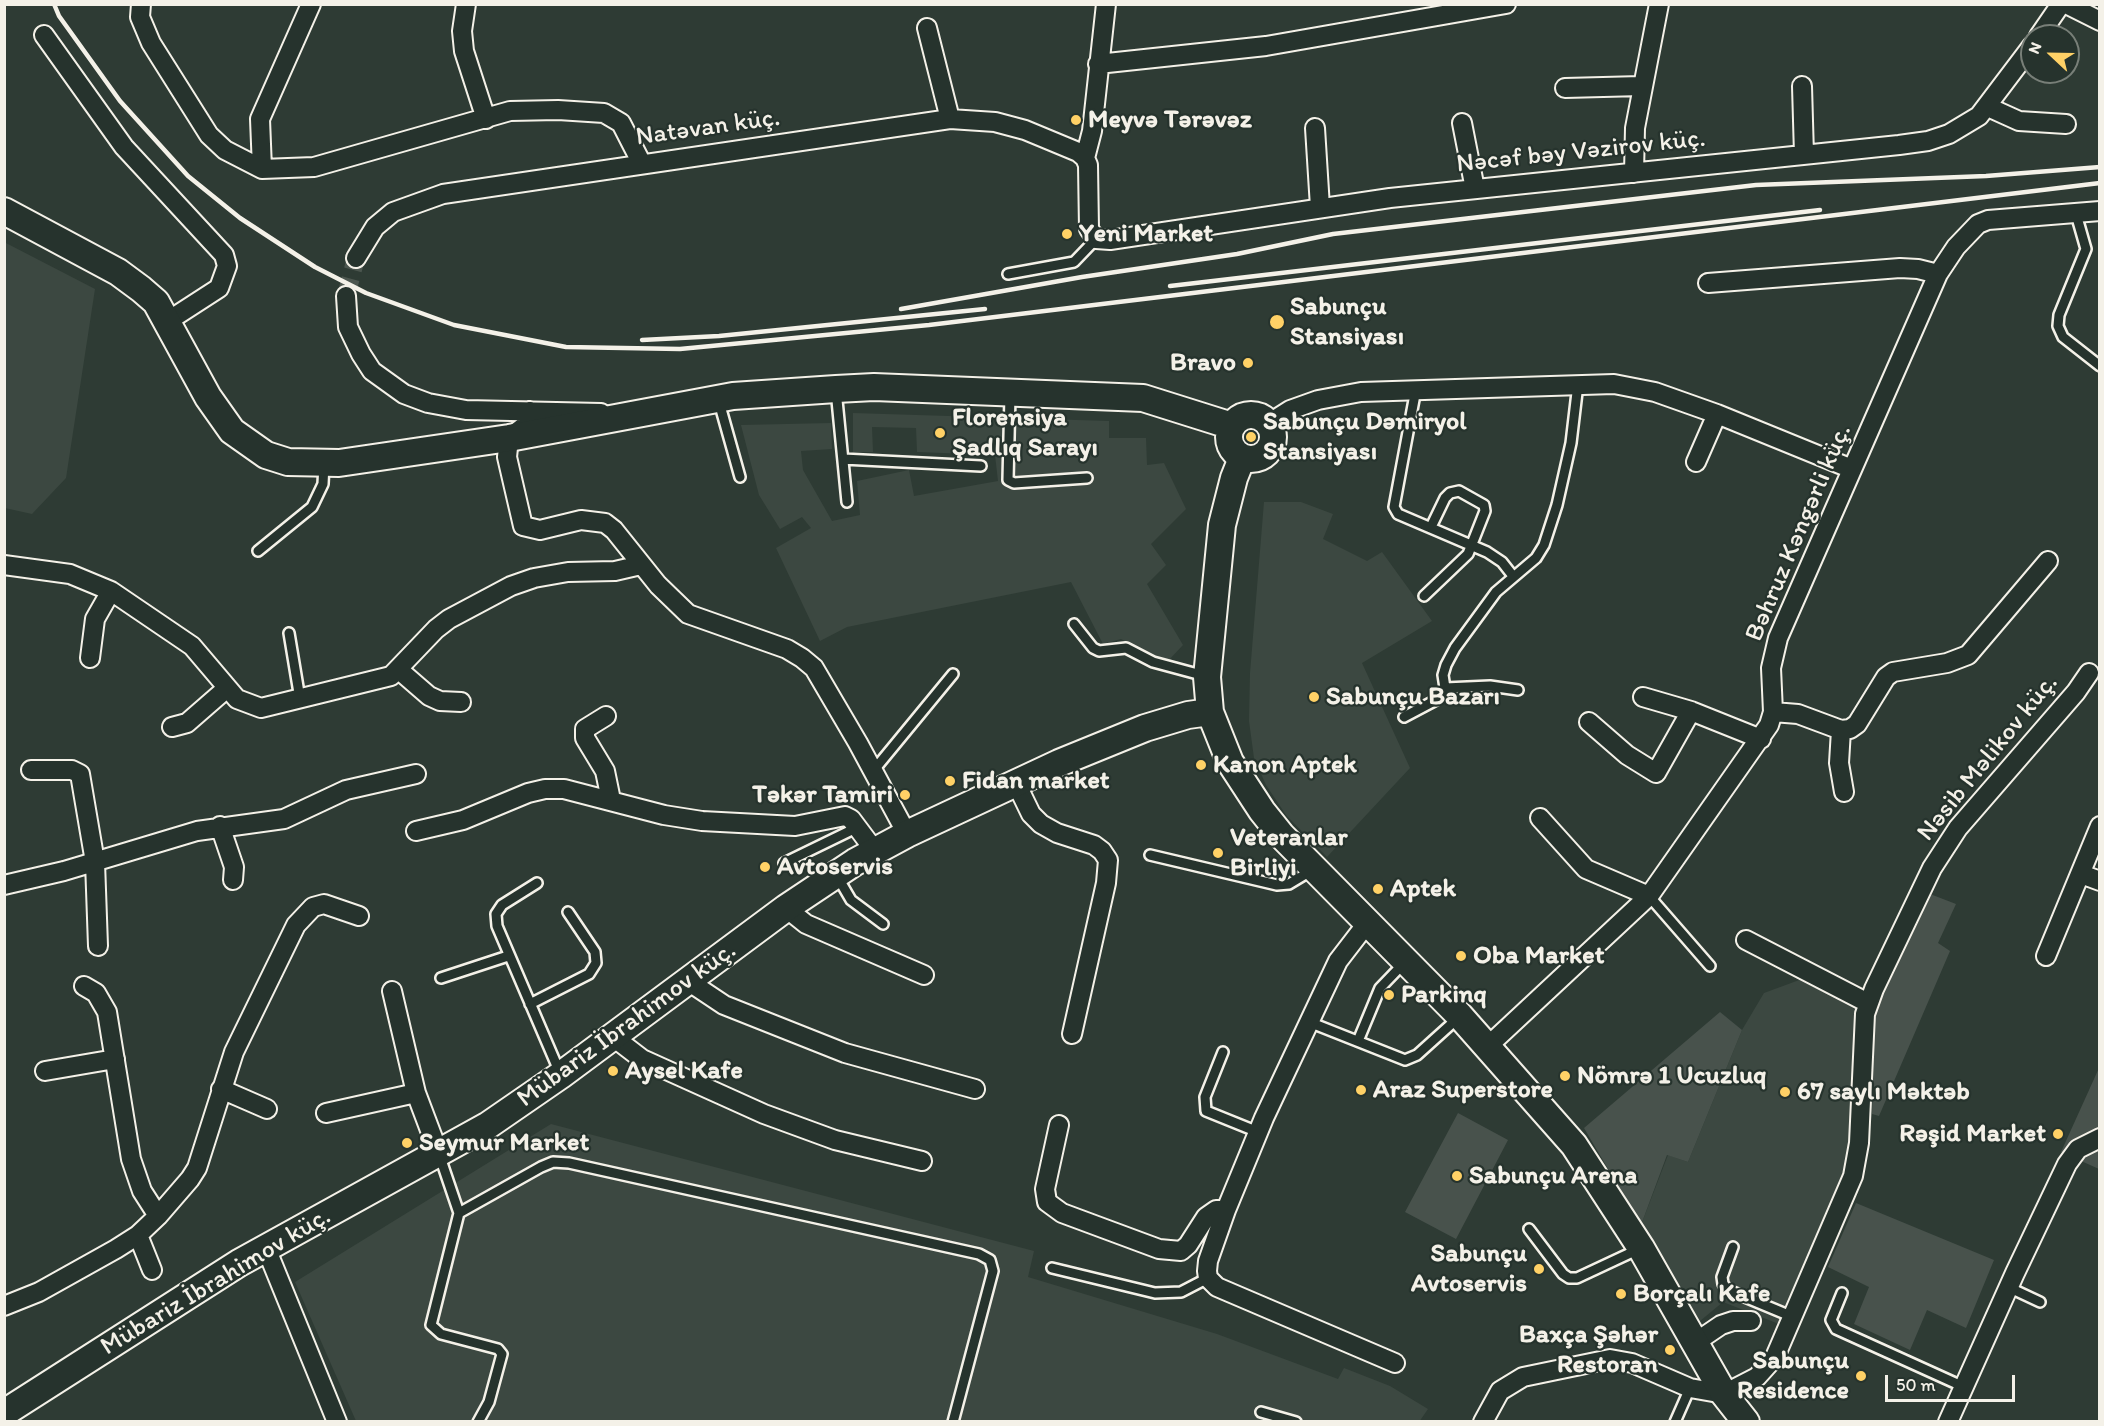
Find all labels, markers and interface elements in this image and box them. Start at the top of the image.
north arrow [2020,24,2080,84]
text: N [2024,39,2046,56]
street label: Natəvan küç. [634,102,782,154]
place label: Meyvə Tərəvəz [1088,104,1252,136]
marker: Meyvə Tərəvəz [1069,113,1083,127]
street label: Nəcəf bəy Vəzirov küç. [1455,123,1707,181]
place label: Yeni Market [1079,218,1213,250]
marker: Yeni Market [1060,227,1074,241]
place label: Sabunçu Stansiyası [1290,291,1404,352]
marker: Sabunçu Stansiyası [1268,313,1286,331]
place label: Bravo [1170,347,1236,379]
marker: Bravo [1241,356,1255,370]
place label: Florensiya Şadlıq Sarayı [952,402,1098,464]
place label: Sabunçu Dəmiryol Stansiyası [1263,406,1467,467]
street label: Bəhruz Kəngərli küç. [1739,420,1859,646]
marker: Florensiya Şadlıq Sarayı [933,426,947,440]
marker: Sabunçu Dəmiryol Stansiyası [1244,430,1258,444]
street label: Nəsib Məlikov küç. [1911,668,2065,848]
place label: Sabunçu Bazarı [1326,681,1500,713]
marker: Sabunçu Bazarı [1307,690,1321,704]
place label: Kanon Aptek [1213,749,1357,781]
marker: Kanon Aptek [1194,758,1208,772]
place label: Fidan market [962,765,1110,797]
marker: Fidan market [943,774,957,788]
place label: Təkər Tamiri [752,779,893,811]
marker: Təkər Tamiri [898,788,912,802]
place label: Veteranlar Birliyi [1230,822,1348,884]
marker: Veteranlar Birliyi [1211,846,1225,860]
place label: Avtoservis [777,851,893,883]
marker: Avtoservis [758,860,772,874]
place label: Aptek [1390,873,1456,905]
marker: Aptek [1371,882,1385,896]
street label: Mübariz İbrahimov küç. [512,935,742,1115]
place label: Oba Market [1473,940,1604,972]
marker: Oba Market [1454,949,1468,963]
place label: Parkinq [1401,979,1487,1011]
marker: Parkinq [1382,988,1396,1002]
place label: Aysel Kafe [625,1055,743,1087]
place label: Nömrə 1 Ucuzluq [1577,1060,1767,1092]
marker: Aysel Kafe [606,1064,620,1078]
marker: Nömrə 1 Ucuzluq [1558,1069,1572,1083]
place label: Araz Superstore [1373,1074,1553,1106]
place label: 67 saylı Məktəb [1797,1076,1970,1108]
marker: Araz Superstore [1354,1083,1368,1097]
marker: 67 saylı Məktəb [1778,1085,1792,1099]
place label: Rəşid Market [1899,1118,2046,1150]
place label: Seymur Market [419,1127,589,1159]
marker: Rəşid Market [2051,1127,2065,1141]
marker: Seymur Market [400,1136,414,1150]
place label: Sabunçu Arena [1469,1160,1637,1192]
marker: Sabunçu Arena [1450,1169,1464,1183]
street label: Mübariz İbrahimov küç. [95,1201,337,1363]
place label: Sabunçu Avtoservis [1411,1238,1527,1300]
marker: Sabunçu Avtoservis [1532,1262,1546,1276]
place label: Borçalı Kafe [1633,1278,1770,1310]
marker: Borçalı Kafe [1614,1287,1628,1301]
place label: Baxça Şəhər Restoran [1519,1319,1658,1380]
marker: Baxça Şəhər Restoran [1663,1343,1677,1357]
place label: Sabunçu Residence [1737,1345,1849,1406]
scale bar [1888,1363,2018,1401]
marker: Sabunçu Residence [1854,1369,1868,1383]
text: 50 m [1896,1374,1936,1396]

